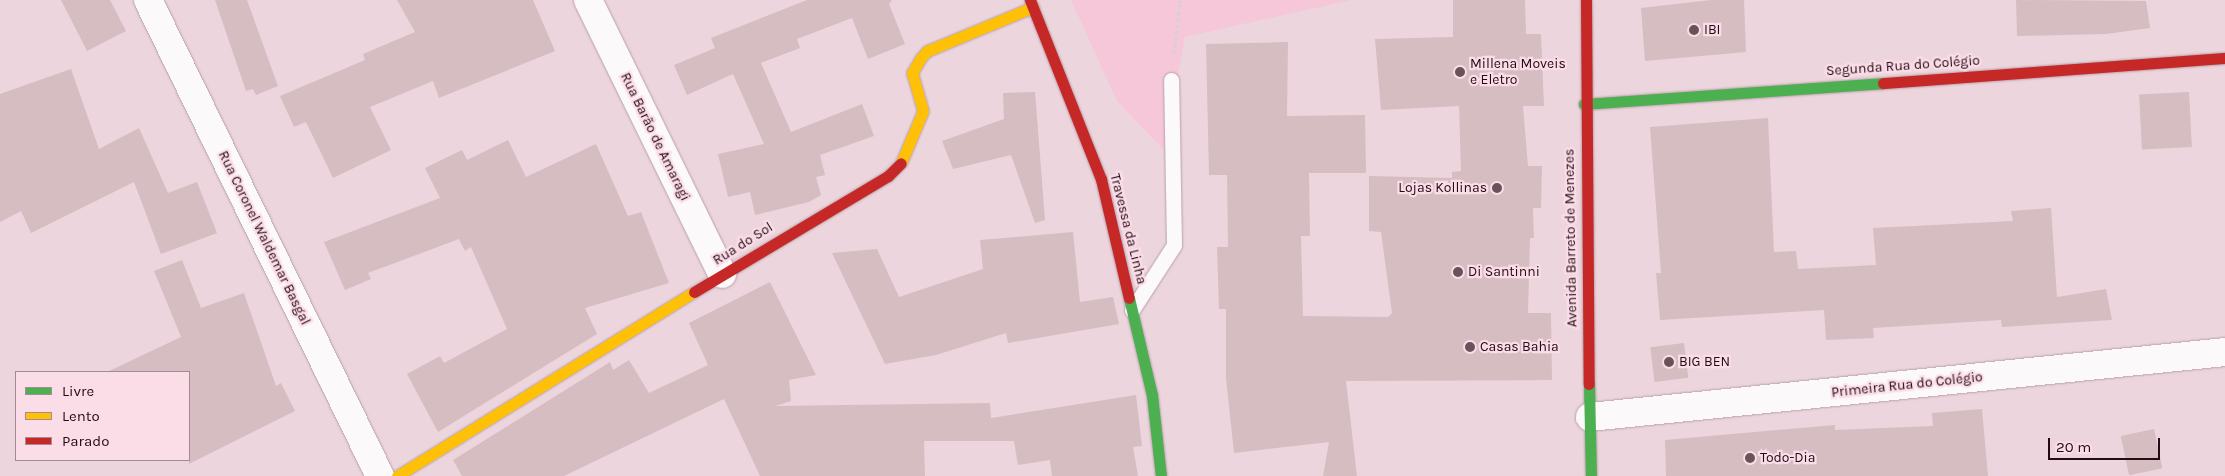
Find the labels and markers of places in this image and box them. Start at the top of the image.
place label: IBI [1704,22,1721,38]
marker: IBI [1688,24,1700,36]
place label: Millena Moveis e Eletro [1470,56,1566,88]
marker: Millena Moveis e Eletro [1454,66,1466,78]
place label: Lojas Kollinas [1398,180,1487,196]
marker: Lojas Kollinas [1491,182,1503,194]
place label: Di Santinni [1468,264,1540,280]
marker: Di Santinni [1452,266,1464,278]
place label: Casas Bahia [1480,339,1559,355]
marker: Casas Bahia [1464,341,1476,353]
place label: BIG BEN [1679,354,1730,370]
marker: BIG BEN [1663,356,1675,368]
place label: Todo-Dia [1760,450,1815,466]
marker: Todo-Dia [1744,452,1756,464]

